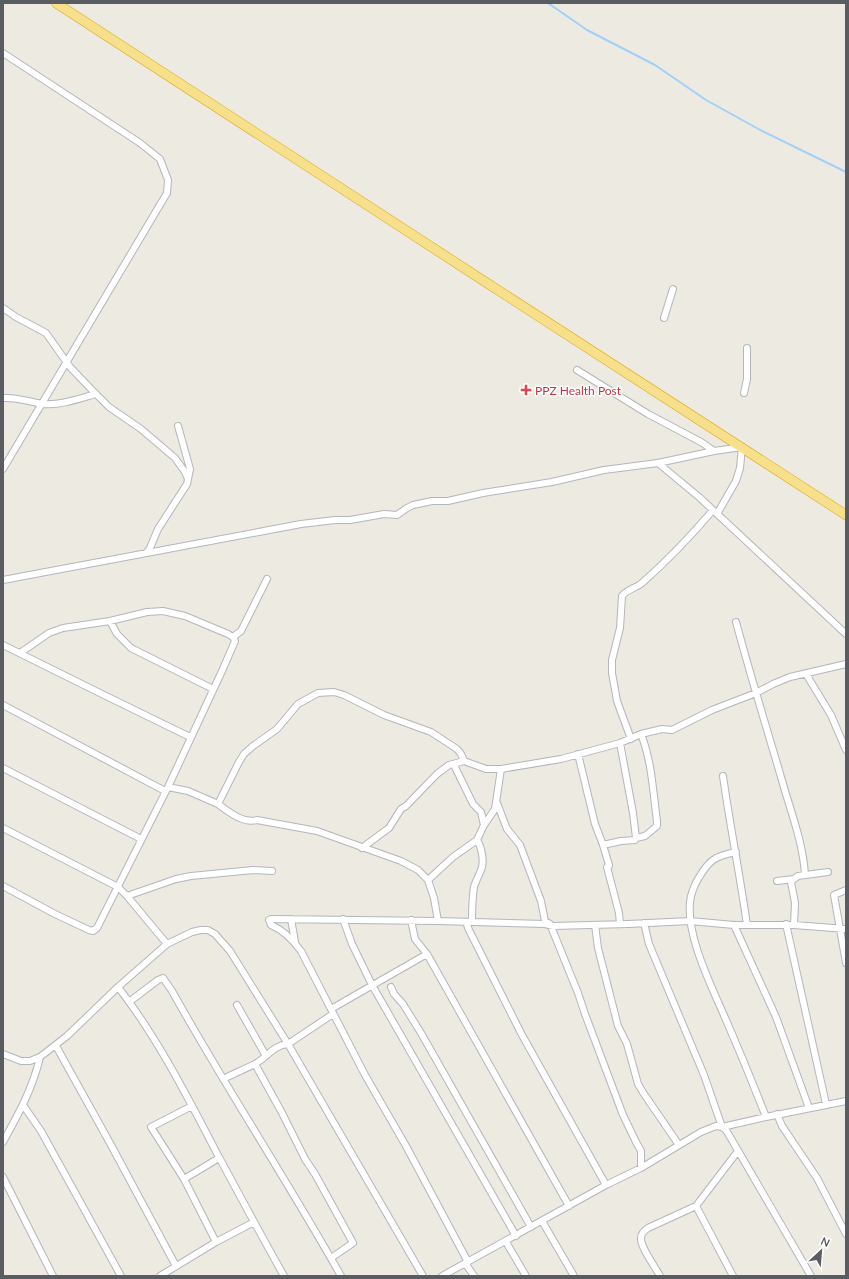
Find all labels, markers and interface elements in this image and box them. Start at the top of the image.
place label: PPZ Health Post [535,383,622,398]
marker: PPZ Health Post [520,384,532,396]
north arrow [801,1231,841,1271]
text: N [819,1234,832,1249]

